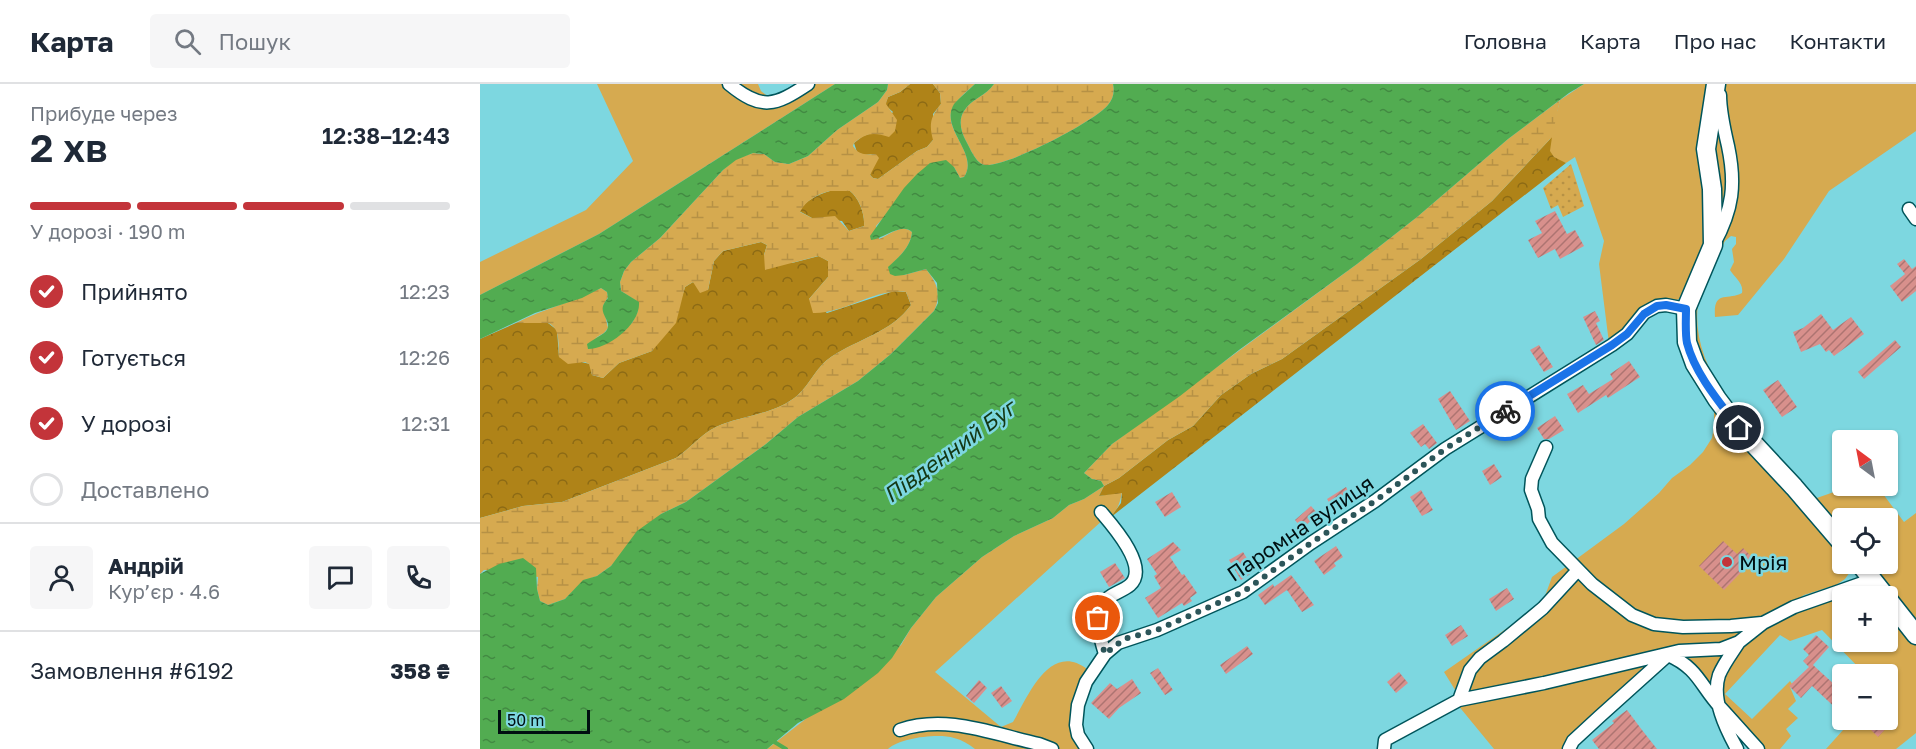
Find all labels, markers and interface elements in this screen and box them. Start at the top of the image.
search box [150,14,570,68]
text: Карта [30,25,114,58]
icon: search [171,25,204,58]
text: Пошук [219,28,291,55]
text: Головна [1464,28,1547,54]
text: Карта [1580,28,1641,54]
text: Про нас [1674,28,1756,54]
text: Контакти [1789,28,1886,54]
text: Прибуде через [30,101,177,125]
text: 12:38–12:43 [322,122,450,149]
text: 2 хв [30,124,108,171]
text: У дорозі · 190 m [30,219,186,243]
icon: check [30,275,63,308]
text: Прийнято [81,278,188,305]
text: 12:23 [399,279,450,303]
icon: check [30,341,63,374]
text: Готується [81,344,186,371]
text: 12:26 [399,345,450,369]
courier [1475,381,1535,441]
water label: Південний Буг [878,392,1023,508]
icon: bike [1489,395,1522,428]
pin [1713,402,1764,453]
icon: check [30,407,63,440]
text: У дорозі [81,410,172,437]
text: 12:31 [401,411,450,435]
icon: home [1722,411,1755,444]
north arrow [1832,430,1898,496]
map controls [1832,430,1898,730]
street label: Паромна вулиця [1222,469,1378,587]
text: Доставлено [81,476,209,503]
button: locate [1832,508,1898,574]
button: person [30,546,93,609]
button: chat [309,546,372,609]
button: phone [387,546,450,609]
place label: Мрія [1739,549,1788,575]
text: Андрій [108,552,184,579]
marker: Мрія [1720,555,1734,569]
text: Кур’єр · 4.6 [108,579,220,603]
button: + [1832,586,1898,652]
pin [1072,592,1123,643]
icon: bag [1081,601,1114,634]
text: Замовлення #6192 [30,657,234,684]
text: 358 ₴ [390,657,450,684]
button: − [1832,664,1898,730]
scale bar [498,707,590,734]
text: 50 m [507,710,544,730]

